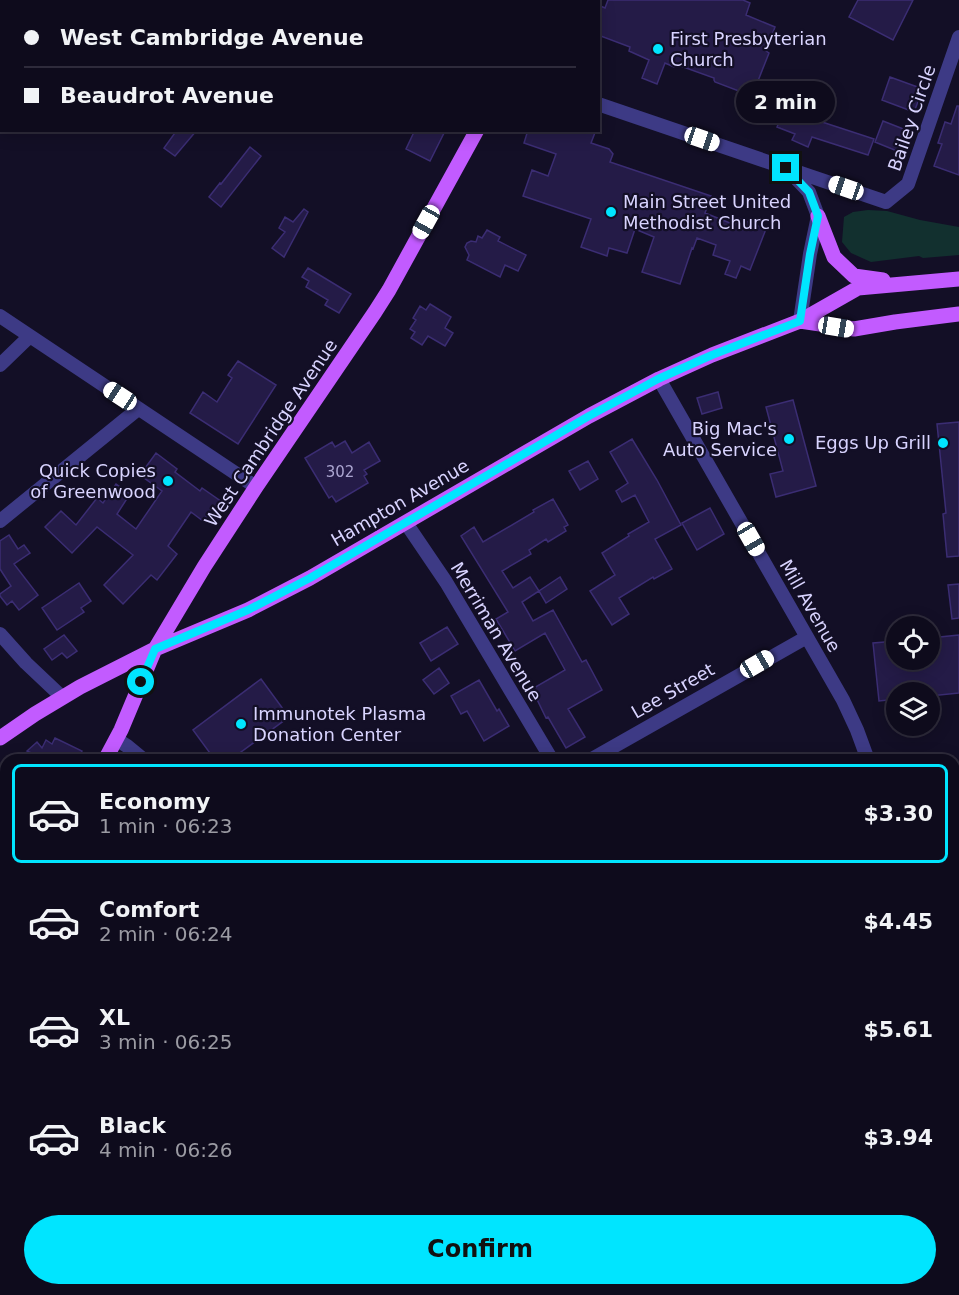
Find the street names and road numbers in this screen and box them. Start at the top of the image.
street label: Bailey Circle [883,62,940,174]
street label: West Cambridge Avenue [200,335,341,530]
street label: Hampton Avenue [327,455,472,551]
street label: Mill Avenue [776,556,845,656]
street label: Merriman Avenue [447,558,546,705]
street label: Lee Street [628,658,718,723]

